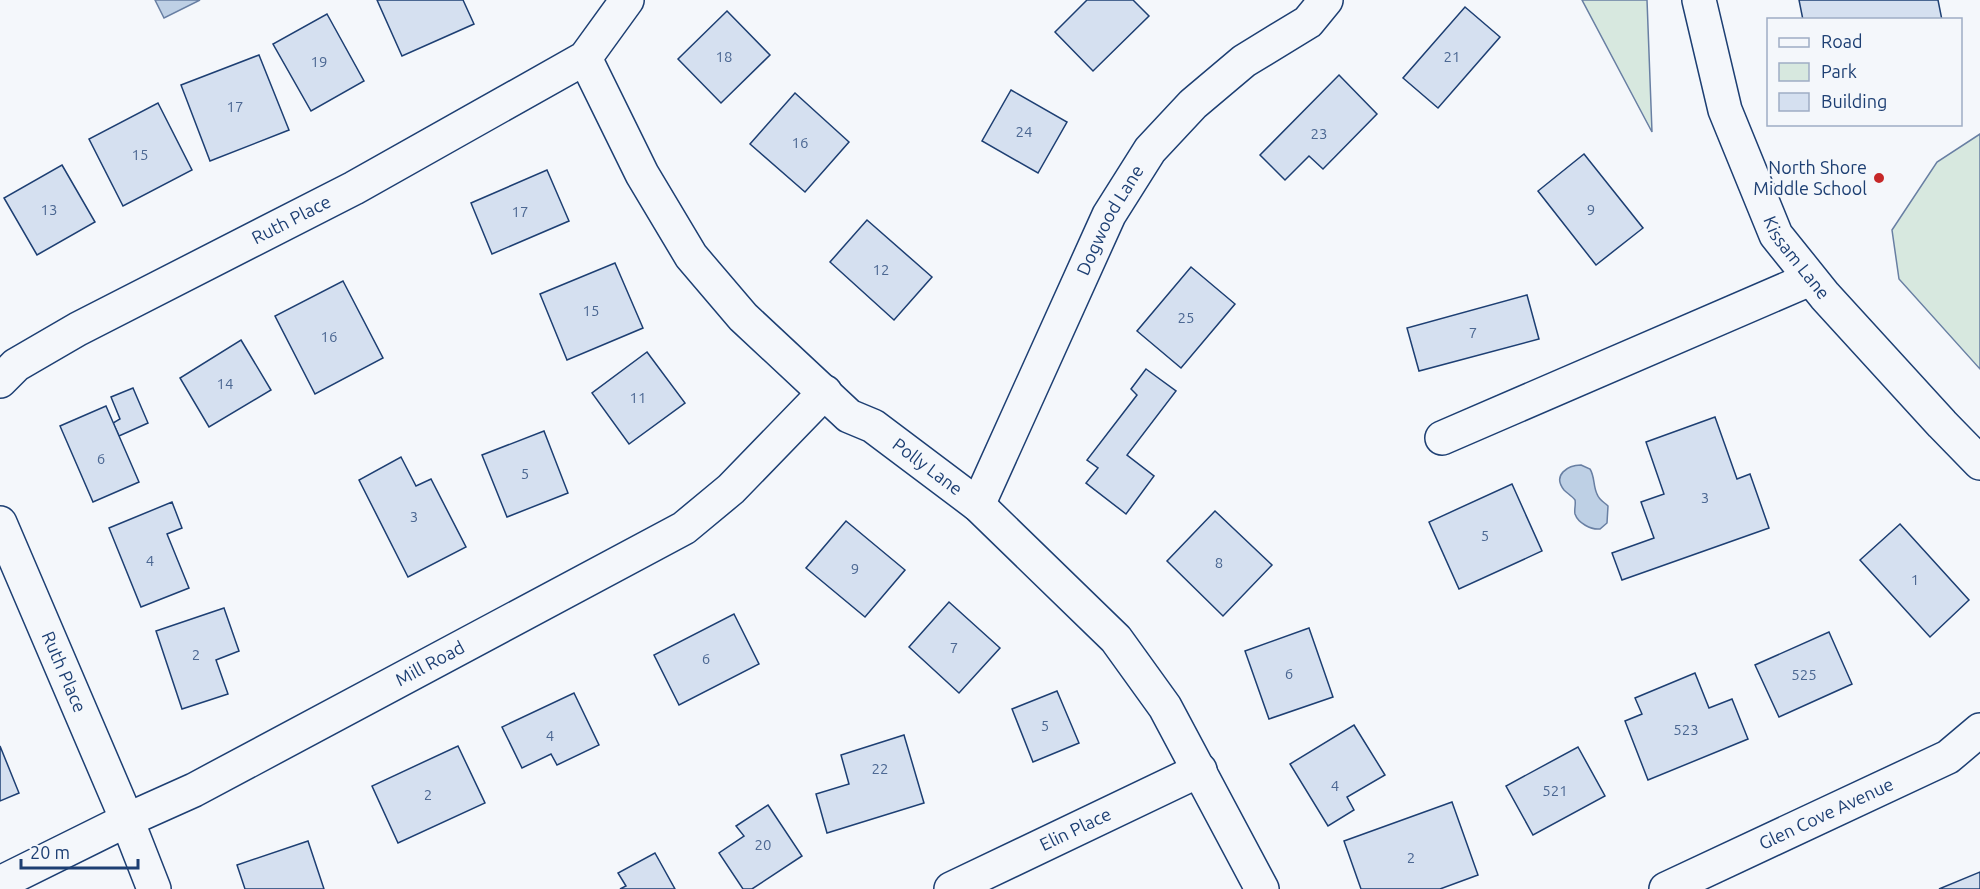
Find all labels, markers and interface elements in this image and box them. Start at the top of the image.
legend [1767,18,1962,126]
text: Road [1821,31,1863,51]
house number: 18 [716,48,732,65]
house number: 21 [1444,48,1460,65]
house number: 19 [311,53,327,70]
text: Park [1821,61,1857,81]
text: Building [1821,91,1887,111]
house number: 17 [227,98,243,115]
house number: 24 [1016,123,1032,140]
house number: 23 [1311,125,1327,142]
house number: 16 [792,134,808,151]
house number: 15 [132,146,148,163]
place label: North Shore Middle School [1753,157,1867,198]
street label: Dogwood Lane [1072,161,1147,278]
marker: North Shore Middle School [1872,171,1886,185]
street label: Ruth Place [248,191,334,248]
house number: 13 [41,201,57,218]
house number: 9 [1587,201,1595,218]
house number: 17 [512,203,528,220]
street label: Kissam Lane [1760,213,1834,303]
house number: 12 [873,261,889,278]
house number: 15 [583,302,599,319]
house number: 25 [1178,309,1194,326]
house number: 7 [1469,324,1477,341]
house number: 16 [321,328,337,345]
house number: 14 [217,375,233,392]
house number: 11 [630,389,646,406]
street label: Polly Lane [889,433,967,499]
house number: 6 [97,450,105,467]
house number: 5 [521,465,529,482]
house number: 3 [1701,489,1709,506]
house number: 3 [410,508,418,525]
house number: 5 [1481,527,1489,544]
house number: 4 [146,552,154,569]
house number: 8 [1215,554,1223,571]
house number: 9 [851,560,859,577]
house number: 1 [1911,571,1919,588]
street label: Ruth Place [39,628,91,715]
street label: Mill Road [392,636,468,689]
house number: 7 [950,639,958,656]
house number: 2 [192,646,200,663]
house number: 6 [702,650,710,667]
house number: 6 [1285,665,1293,682]
house number: 525 [1791,666,1817,683]
house number: 5 [1041,717,1049,734]
house number: 523 [1673,721,1699,738]
house number: 4 [546,727,554,744]
house number: 22 [872,760,888,777]
street label: Glen Cove Avenue [1756,773,1896,853]
house number: 4 [1331,777,1339,794]
house number: 521 [1542,782,1568,799]
house number: 2 [424,786,432,803]
street label: Elin Place [1036,803,1114,854]
scale bar [21,832,138,870]
house number: 20 [755,836,771,853]
text: 20 m [30,842,70,862]
house number: 2 [1407,849,1415,866]

